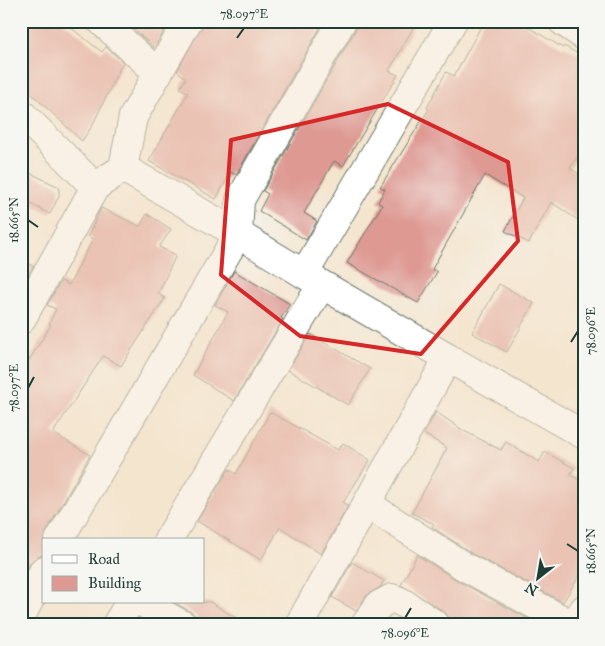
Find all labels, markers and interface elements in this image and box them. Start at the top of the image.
text: 78.097°E [220,7,268,21]
text: 18.665°N [7,197,21,243]
text: 78.096°E [584,307,598,355]
text: 78.097°E [7,364,21,412]
text: 18.665°N [584,528,598,574]
legend [42,538,205,604]
text: Road [88,550,120,568]
north arrow [512,554,562,604]
text: Building [88,574,142,592]
text: N [522,578,541,599]
text: 78.096°E [381,626,429,640]

